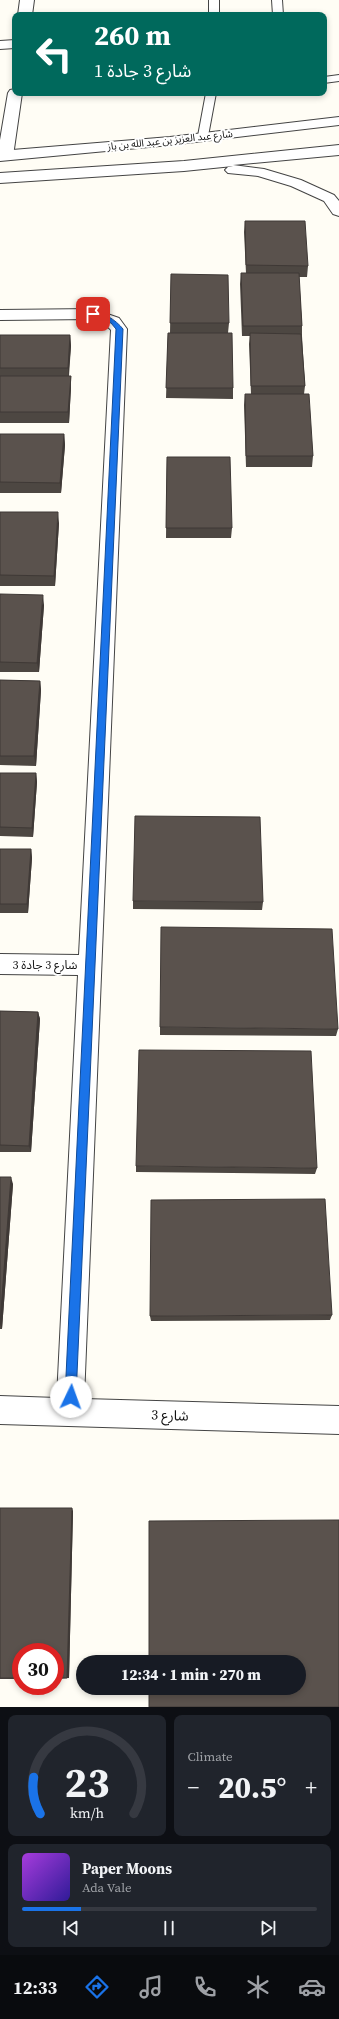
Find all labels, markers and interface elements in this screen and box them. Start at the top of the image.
text: 260 m [94,16,171,54]
icon: left [28,28,80,80]
text: شارع 3 جادة 1 [94,58,191,83]
street label: شارع عبد العزيز بن عبد الله بن باز [106,127,234,154]
pin [76,297,110,331]
icon: arrive [82,303,104,325]
street label: شارع 3 جادة 3 [13,957,77,974]
position arrow [50,1376,92,1418]
street label: شارع 3 [151,1404,189,1427]
speed limit sign: 30 [12,1643,64,1695]
text: 12:34 · 1 min · 270 m [121,1664,261,1685]
text: Climate [188,1748,233,1765]
text: 23 [64,1753,109,1810]
text: 20.5° [218,1767,286,1808]
text: − [188,1772,199,1802]
text: + [305,1772,317,1802]
text: km/h [70,1802,104,1822]
text: Paper Moons [82,1858,172,1879]
text: Ada Vale [82,1879,132,1896]
icon: previous [60,1917,82,1939]
icon: pause [158,1917,180,1939]
icon: next [257,1917,279,1939]
icon: directions [83,1973,111,2001]
icon: music [137,1973,165,2001]
icon: phone [191,1973,219,2001]
icon: climate [244,1973,272,2001]
icon: car [298,1973,326,2001]
text: 12:33 [13,1975,57,2000]

